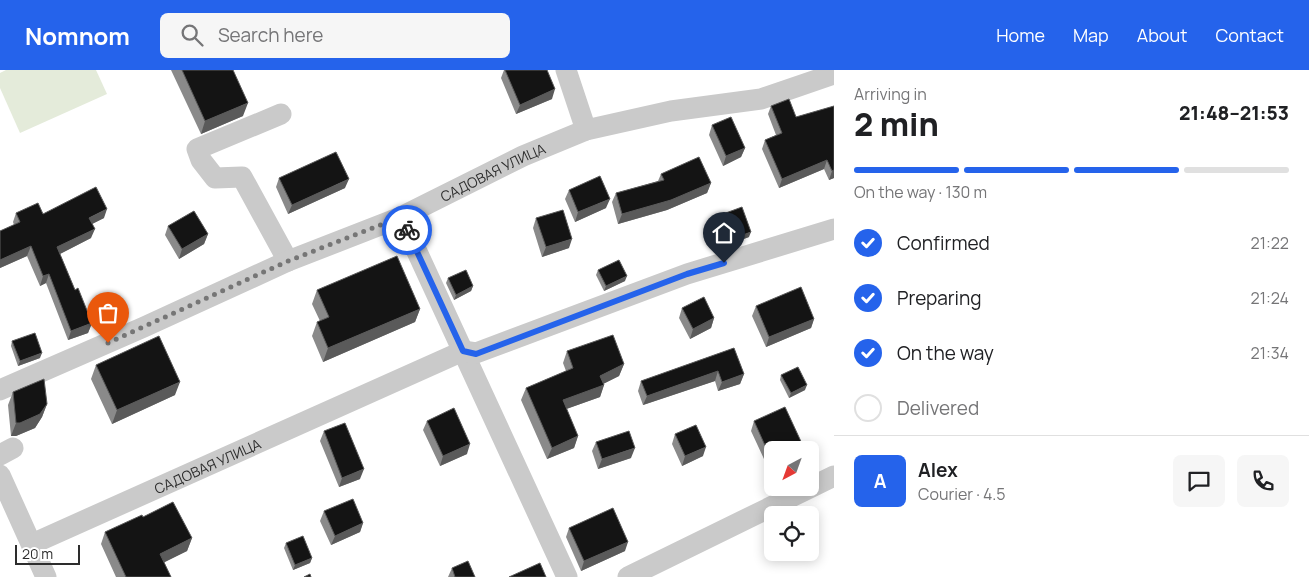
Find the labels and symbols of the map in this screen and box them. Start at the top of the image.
street label: САДОВАЯ УЛИЦА [437,138,548,205]
courier [382,205,432,255]
pin [703,212,745,263]
pin [87,292,129,343]
street label: САДОВАЯ УЛИЦА [151,433,264,498]
north arrow [764,441,819,496]
scale bar [15,542,80,565]

